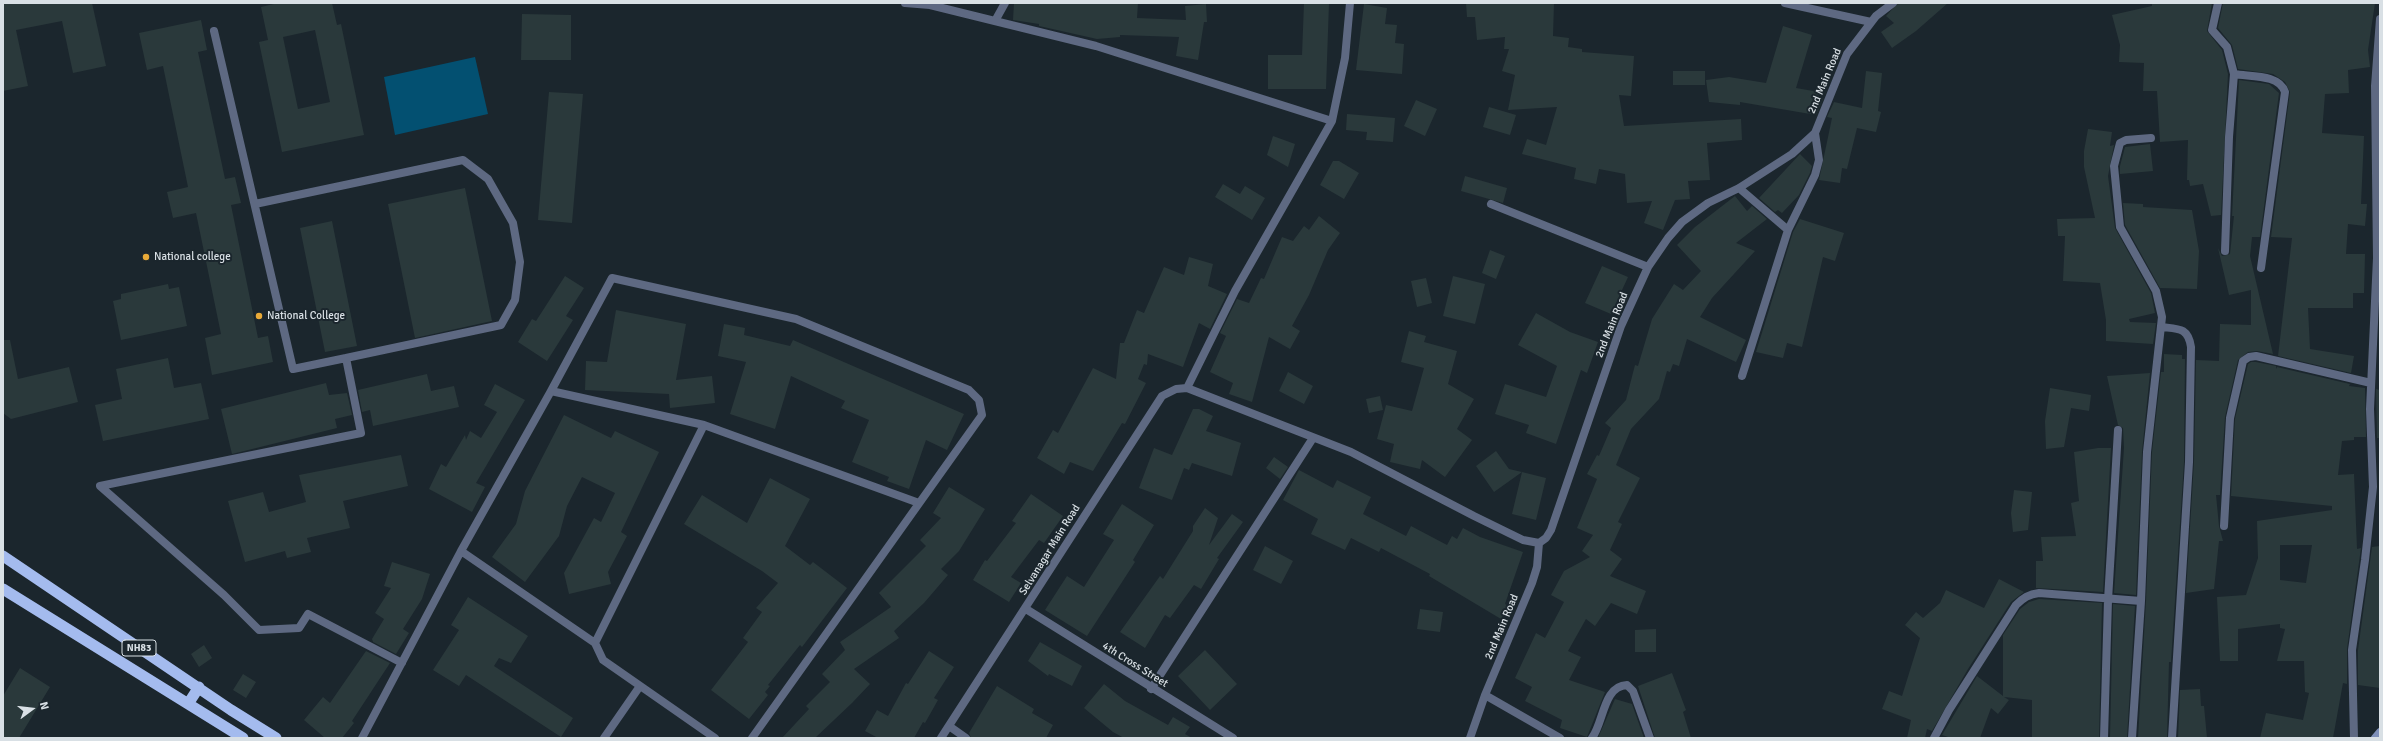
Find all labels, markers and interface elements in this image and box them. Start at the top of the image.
street label: 2nd Main Road [1805,46,1845,116]
place label: National college [154,250,231,264]
marker: National college [141,252,151,262]
street label: 2nd Main Road [1593,290,1631,360]
place label: National College [267,309,345,323]
marker: National College [254,311,264,321]
street label: Selvanagar Main Road [1017,502,1083,598]
street label: 2nd Main Road [1482,592,1522,662]
street label: 4th Cross Street [1100,639,1170,691]
road number: NH83 [122,640,156,656]
north arrow [12,689,52,729]
text: N [37,700,51,711]

